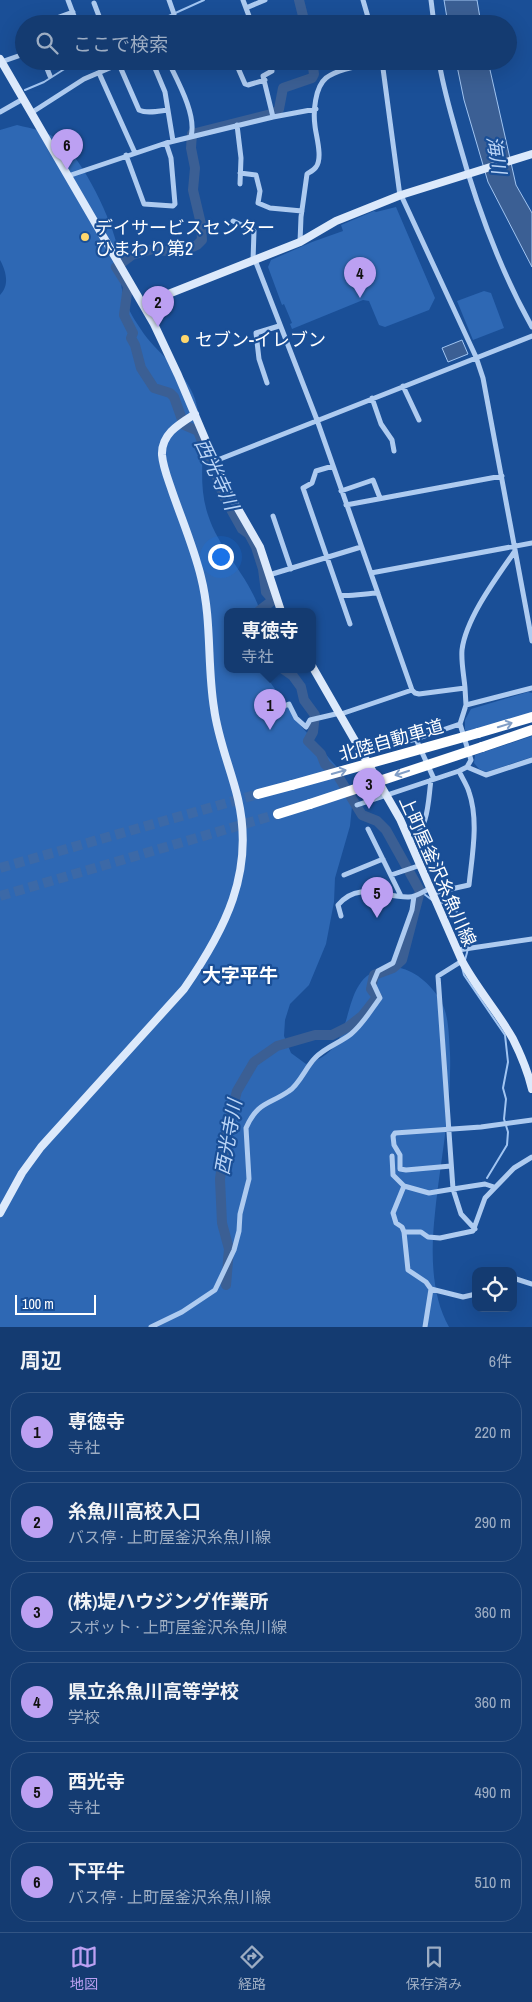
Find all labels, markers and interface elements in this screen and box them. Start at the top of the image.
search box [15,15,517,70]
icon: search [33,29,61,57]
text: ここで検索 [73,31,168,57]
pin: 6 [51,129,83,170]
water label: 海川 [481,134,513,178]
place label: デイサービスセンター ひまわり第2 [95,215,275,261]
marker: デイサービスセンター ひまわり第2 [79,231,91,243]
pin: 4 [344,257,376,298]
pin: 2 [142,286,174,327]
place label: セブン-イレブン [195,327,326,352]
marker: セブン-イレブン [179,333,191,345]
water label: 西光寺川 [189,434,246,516]
your location [208,544,234,570]
popup [224,608,316,673]
text: 専徳寺 [241,617,299,643]
text: 寺社 [241,645,274,667]
pin: 1 [254,689,286,730]
street label: 北陸自動車道 [336,713,446,767]
one-way arrow [497,719,513,729]
one-way arrow [331,767,347,776]
pin: 3 [353,768,385,809]
one-way arrow [395,769,411,779]
street label: 上町屋釜沢糸魚川線 [394,792,482,950]
pin: 5 [361,877,393,918]
district label: 大字平牛 [202,962,278,988]
water label: 西光寺川 [209,1095,248,1177]
map controls [472,1267,517,1312]
button: locate [472,1267,517,1312]
scale bar [15,1292,96,1315]
text: 100 m [22,1295,54,1313]
text: 周辺 [20,1346,62,1375]
text: 6件 [489,1350,512,1372]
text: 専徳寺 [68,1408,125,1434]
text: 1 [33,1421,41,1443]
text: 220 m [475,1421,511,1443]
text: 寺社 [68,1436,100,1458]
text: 糸魚川高校入口 [68,1498,201,1524]
text: 2 [33,1511,41,1533]
text: 290 m [475,1511,511,1533]
text: バス停 · 上町屋釜沢糸魚川線 [68,1526,271,1548]
text: (株)堤ハウジング作業所 [68,1588,268,1614]
text: 3 [33,1601,41,1623]
text: 360 m [475,1601,511,1623]
text: スポット · 上町屋釜沢糸魚川線 [68,1616,287,1638]
text: 県立糸魚川高等学校 [68,1678,239,1704]
text: 4 [33,1691,41,1713]
text: 360 m [475,1691,511,1713]
text: 学校 [68,1706,100,1728]
text: 西光寺 [68,1768,125,1794]
text: 5 [33,1781,41,1803]
text: 490 m [475,1781,511,1803]
text: 寺社 [68,1796,100,1818]
text: 下平牛 [68,1858,125,1884]
text: 6 [33,1871,41,1893]
text: 510 m [475,1871,511,1893]
text: バス停 · 上町屋釜沢糸魚川線 [68,1886,271,1908]
tab: 地図 [70,1943,98,1993]
tab: 経路 [238,1943,266,1993]
tab: 保存済み [406,1943,462,1993]

